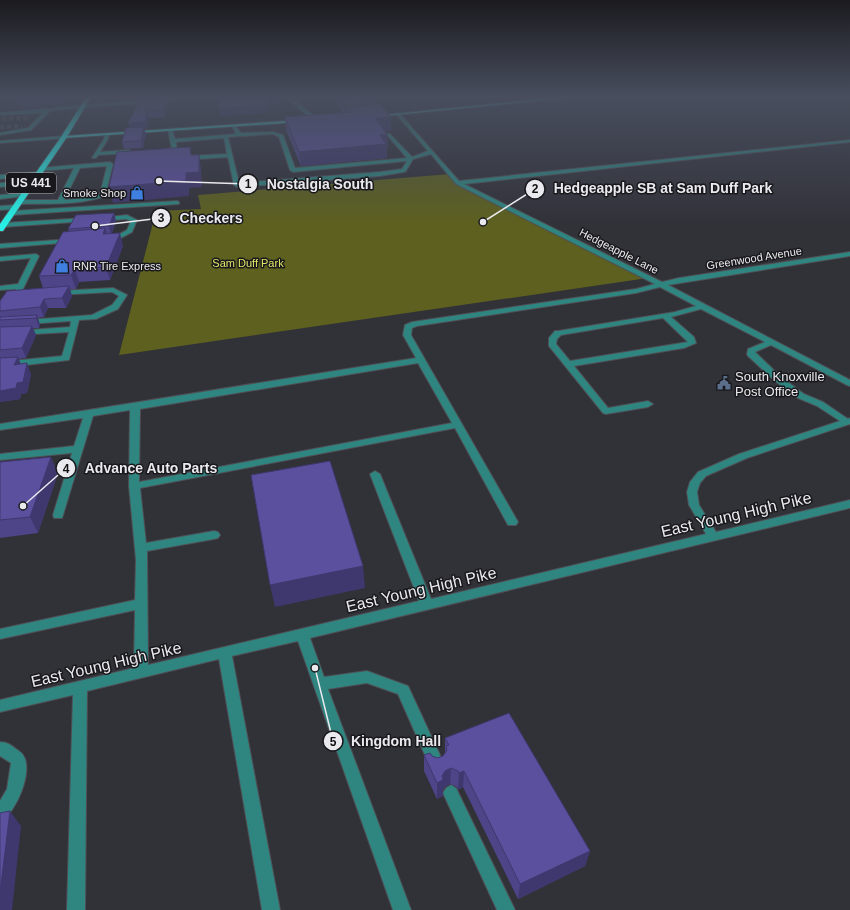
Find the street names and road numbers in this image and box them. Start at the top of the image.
road number: US 441 [6,173,56,193]
street label: Hedgeapple Lane [578,226,660,276]
street label: Greenwood Avenue [705,245,803,271]
street label: East Young High Pike [659,489,813,540]
street label: East Young High Pike [344,564,498,615]
street label: East Young High Pike [29,639,183,690]

